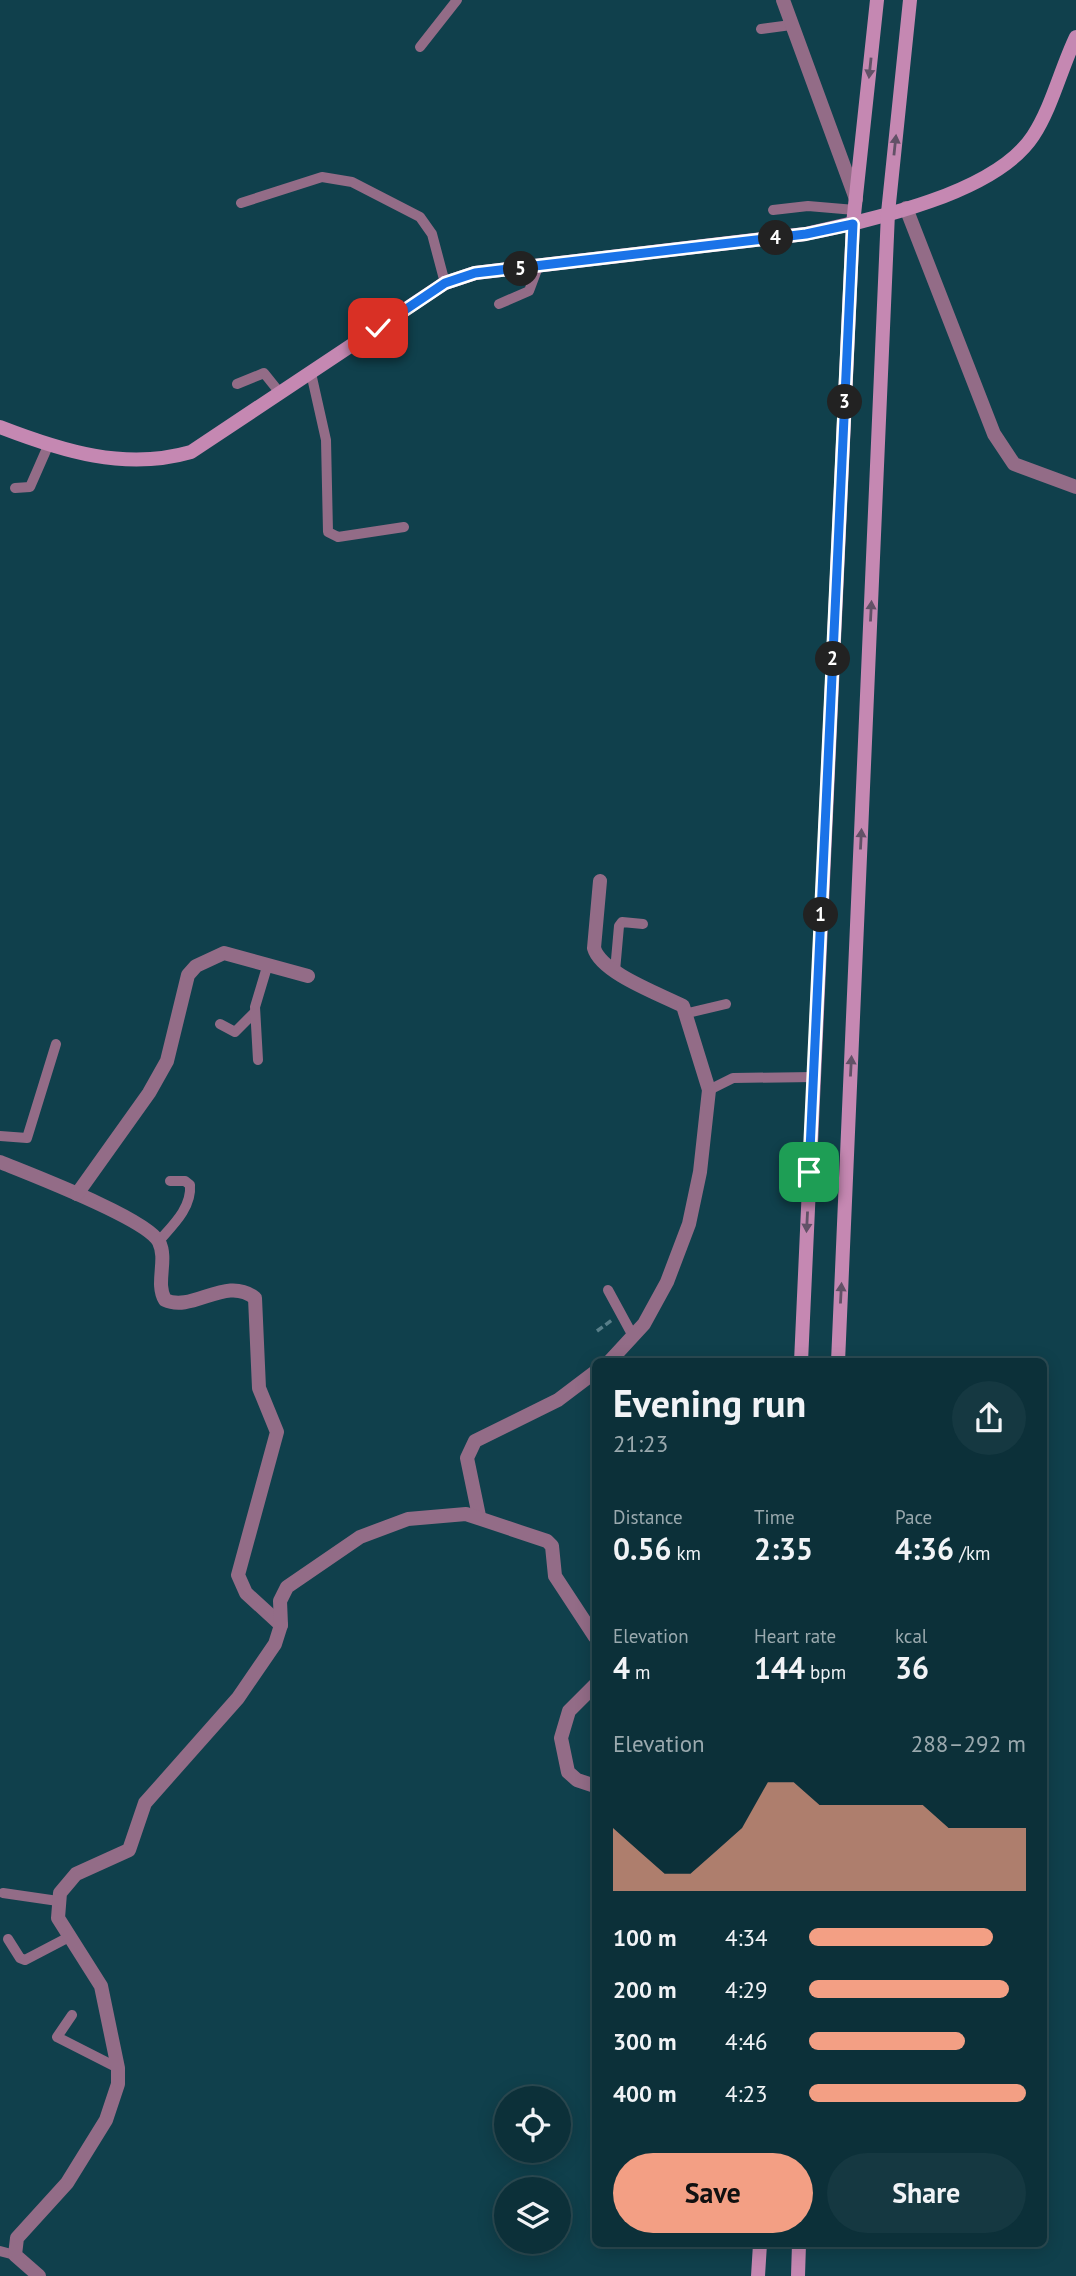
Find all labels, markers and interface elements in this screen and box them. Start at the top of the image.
one-way arrow [864,57,875,79]
one-way arrow [890,134,901,156]
pin: 4 [758,220,794,256]
text: 4 [770,225,781,249]
pin: 5 [504,252,538,286]
text: 5 [515,256,526,280]
pin [348,298,408,358]
icon: check [359,309,397,347]
pin: 3 [828,384,862,420]
text: 3 [839,389,850,413]
one-way arrow [865,600,876,622]
pin: 2 [816,642,850,676]
text: 2 [827,646,838,670]
one-way arrow [855,828,866,850]
pin: 1 [804,898,838,932]
text: 1 [815,902,826,926]
one-way arrow [845,1055,856,1077]
pin [779,1142,839,1202]
icon: arrive [790,1153,828,1191]
one-way arrow [801,1211,812,1233]
one-way arrow [835,1282,846,1304]
text: Evening run [613,1378,806,1427]
button: share [952,1381,1026,1455]
text: 21:23 [613,1429,668,1458]
text: Distance [613,1505,683,1529]
text: Time [754,1505,795,1529]
text: Pace [895,1505,932,1529]
text: 0.56 [613,1529,671,1568]
text: 2:35 [754,1529,813,1568]
text: 4:36 [895,1529,954,1568]
text: km [671,1541,701,1565]
text: /km [954,1541,990,1565]
text: Elevation [613,1624,689,1648]
text: Heart rate [754,1624,836,1648]
text: kcal [895,1624,927,1648]
text: 4 [613,1648,630,1687]
text: 144 [754,1648,805,1687]
text: 36 [895,1648,929,1687]
text: m [630,1660,651,1684]
text: bpm [805,1660,846,1684]
text: Elevation [613,1729,705,1758]
text: 288–292 m [911,1729,1026,1758]
text: 100 m [613,1923,676,1952]
text: 4:34 [725,1923,768,1952]
text: 200 m [613,1975,676,2004]
text: 4:29 [725,1975,768,2004]
text: 300 m [613,2027,676,2056]
text: 4:46 [725,2027,768,2056]
text: 400 m [613,2079,676,2108]
text: 4:23 [725,2079,768,2108]
map controls [494,2086,571,2254]
button: locate [494,2086,571,2163]
button: Save [613,2153,813,2233]
button: Share [827,2153,1026,2233]
button: layers [494,2177,571,2254]

